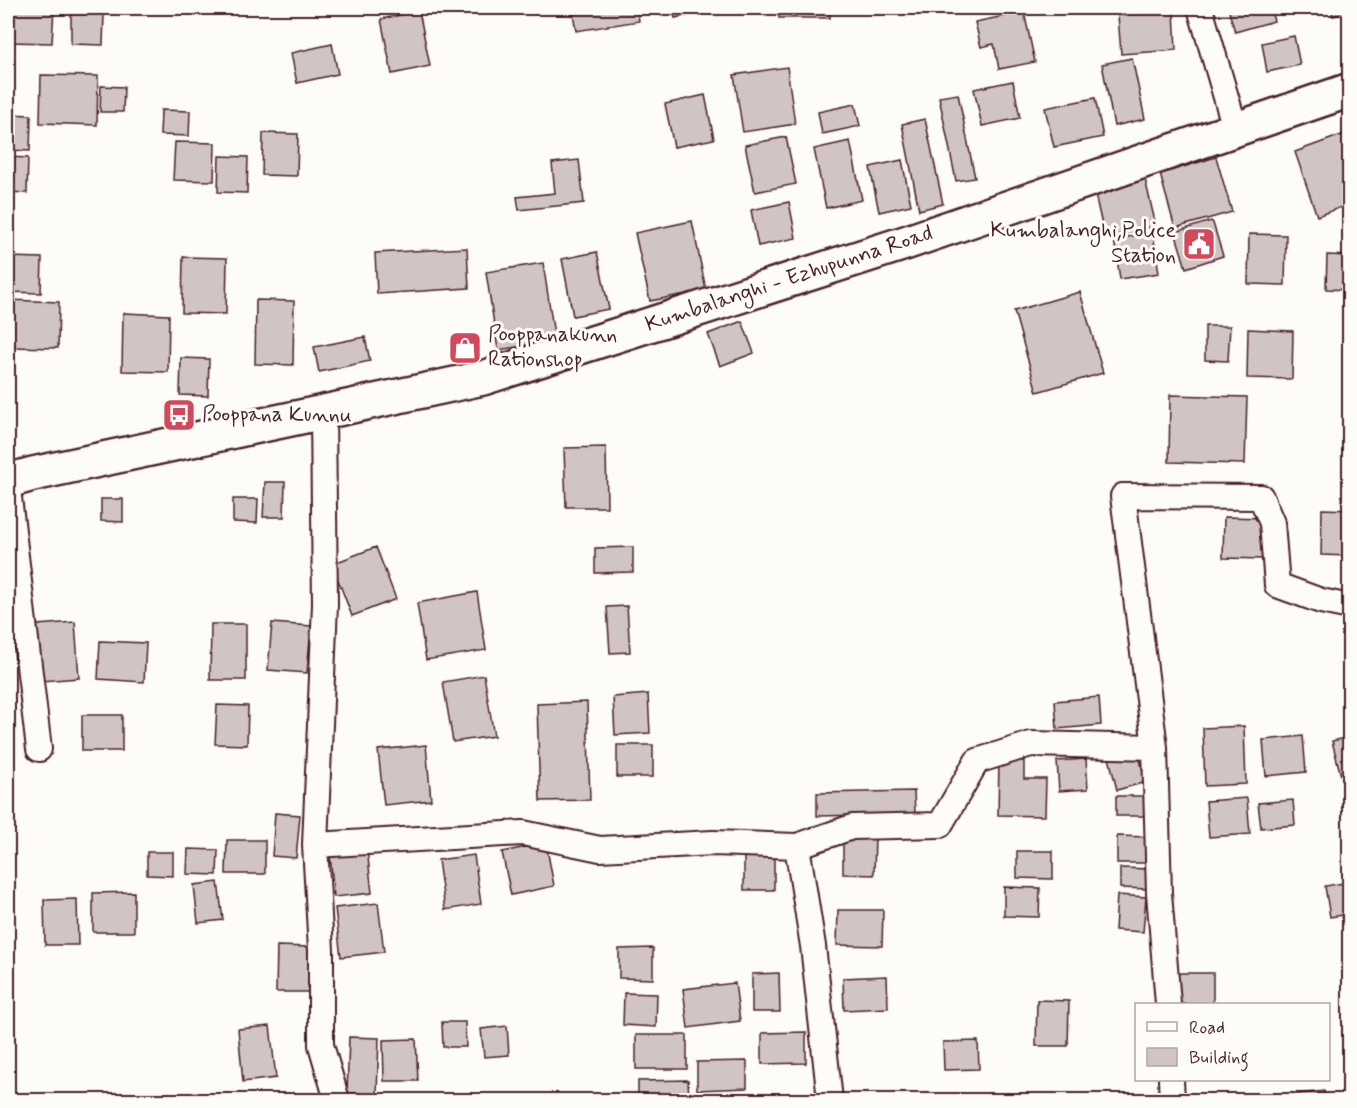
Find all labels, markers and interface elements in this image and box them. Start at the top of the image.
place label: Kumbalanghi,Police Station [990,217,1176,270]
street label: Kumbalanghi - Ezhupunna Road [642,219,937,342]
public building icon: Kumbalanghi,Police Station [1181,226,1217,262]
place label: Pooppanakunn Rationshop [488,321,617,374]
shop icon: Pooppanakunn Rationshop [447,330,483,366]
bus stop icon: Pooppana Kunnu [161,397,197,433]
place label: Pooppana Kunnu [202,401,352,429]
legend [1135,1003,1330,1081]
text: Road [1189,1016,1225,1040]
text: Building [1189,1046,1249,1072]

